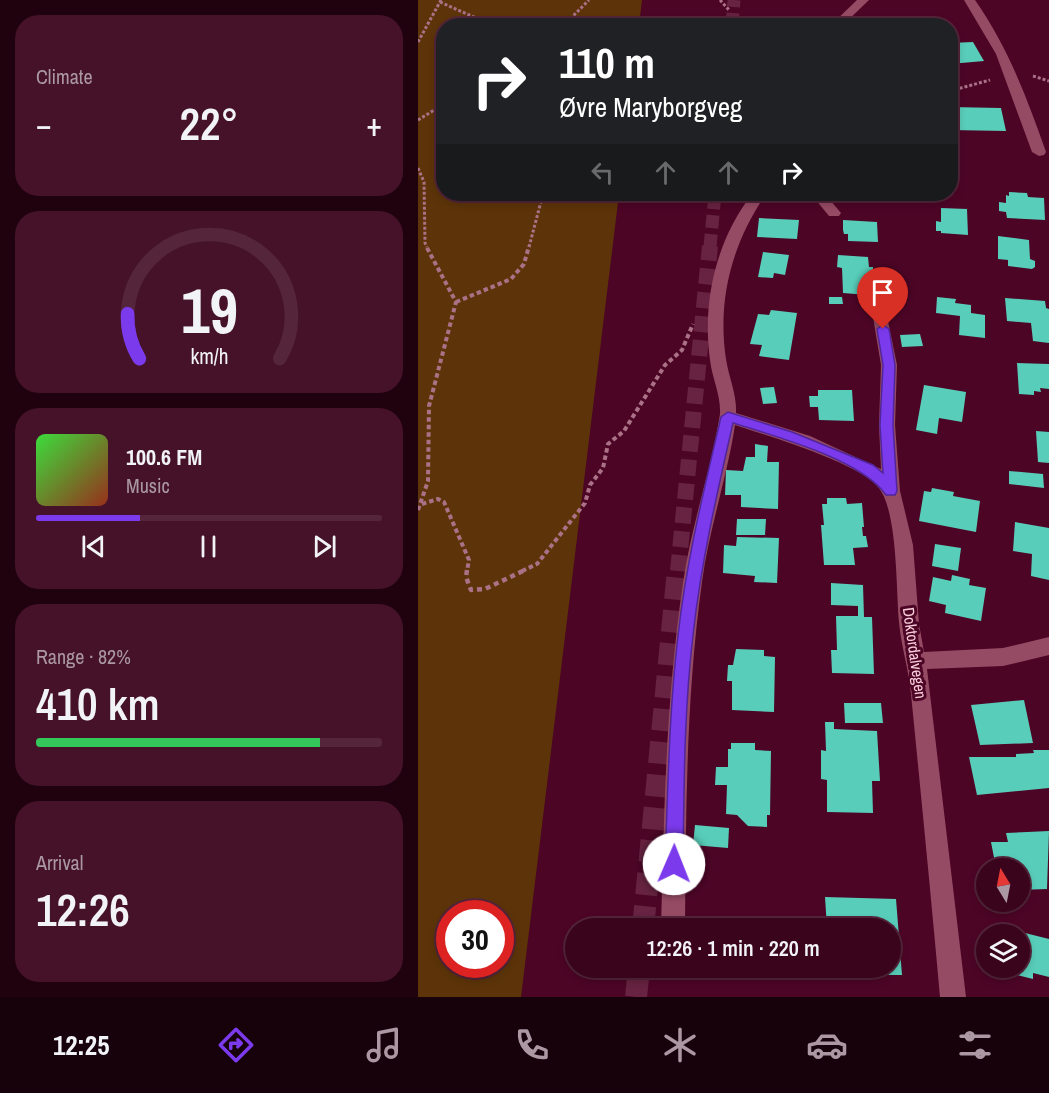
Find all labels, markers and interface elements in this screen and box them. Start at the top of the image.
text: 110 m [559,35,655,91]
icon: right [460,42,538,120]
text: Climate [36,63,93,90]
text: Øvre Maryborgveg [559,89,742,125]
text: 22° [179,93,239,154]
text: − [36,102,52,146]
text: + [366,102,382,146]
icon: left [586,156,619,189]
icon: ahead [649,156,682,189]
icon: ahead [712,156,745,189]
icon: right [775,156,808,189]
pin [857,267,908,329]
text: 19 [181,268,237,352]
icon: arrive [866,276,899,309]
text: km/h [190,343,228,372]
text: 100.6 FM [126,442,202,472]
text: Music [126,472,170,499]
icon: previous [77,530,110,563]
icon: pause [192,530,225,563]
icon: next [308,530,341,563]
street label: Doktordalvegen [898,606,932,700]
text: Range · 82% [36,643,131,670]
text: 410 km [36,673,160,734]
position arrow [642,832,706,896]
text: Arrival [36,849,83,876]
north arrow [976,858,1030,912]
map controls [976,858,1030,978]
text: 12:26 [36,879,130,940]
speed limit sign: 30 [436,900,514,978]
button: layers [976,924,1030,978]
text: 12:26 · 1 min · 220 m [646,933,820,963]
icon: directions [215,1024,257,1066]
icon: music [363,1024,405,1066]
icon: phone [511,1024,553,1066]
icon: climate [659,1024,701,1066]
icon: car [806,1024,848,1066]
icon: filters [954,1024,996,1066]
text: 12:25 [53,1027,110,1063]

